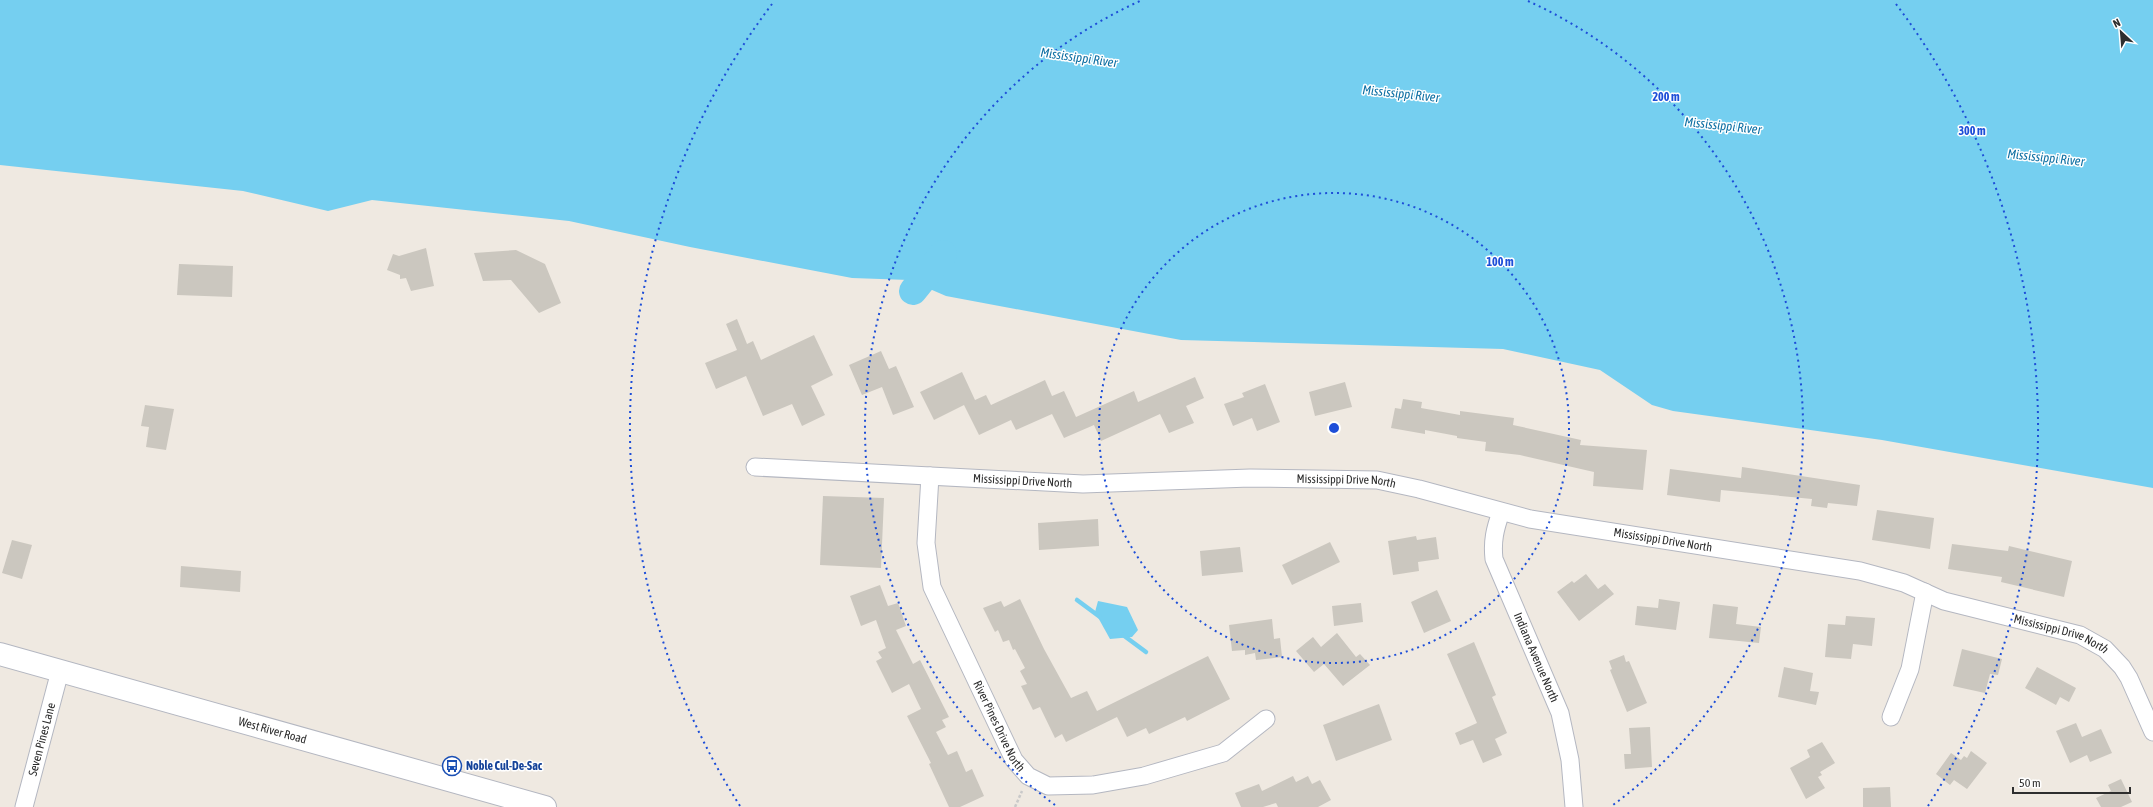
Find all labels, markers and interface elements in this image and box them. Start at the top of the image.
north arrow [2101,12,2141,52]
text: N [2111,16,2122,30]
water label: Mississippi River [1039,45,1120,70]
water label: Mississippi River [1362,82,1441,105]
text: 200 m [1652,90,1680,104]
water label: Mississippi River [1684,114,1763,137]
text: 300 m [1958,124,1986,138]
water label: Mississippi River [2007,146,2086,169]
text: 100 m [1486,255,1514,269]
centre of rings [1327,421,1341,435]
street label: Mississippi Drive North [973,471,1073,490]
street label: Mississippi Drive North [1297,472,1397,491]
street label: Mississippi Drive North [1613,525,1713,555]
street label: Indiana Avenue North [1511,610,1562,704]
street label: Mississippi Drive North [2012,612,2112,656]
street label: River Pines Drive North [970,678,1028,775]
street label: Seven Pines Lane [26,701,58,778]
street label: West River Road [237,714,308,747]
bus stop icon: Noble Cul-De-Sac [441,755,463,777]
place label: Noble Cul-De-Sac [466,759,543,773]
scale bar [2013,769,2130,795]
text: 50 m [2019,776,2041,790]

